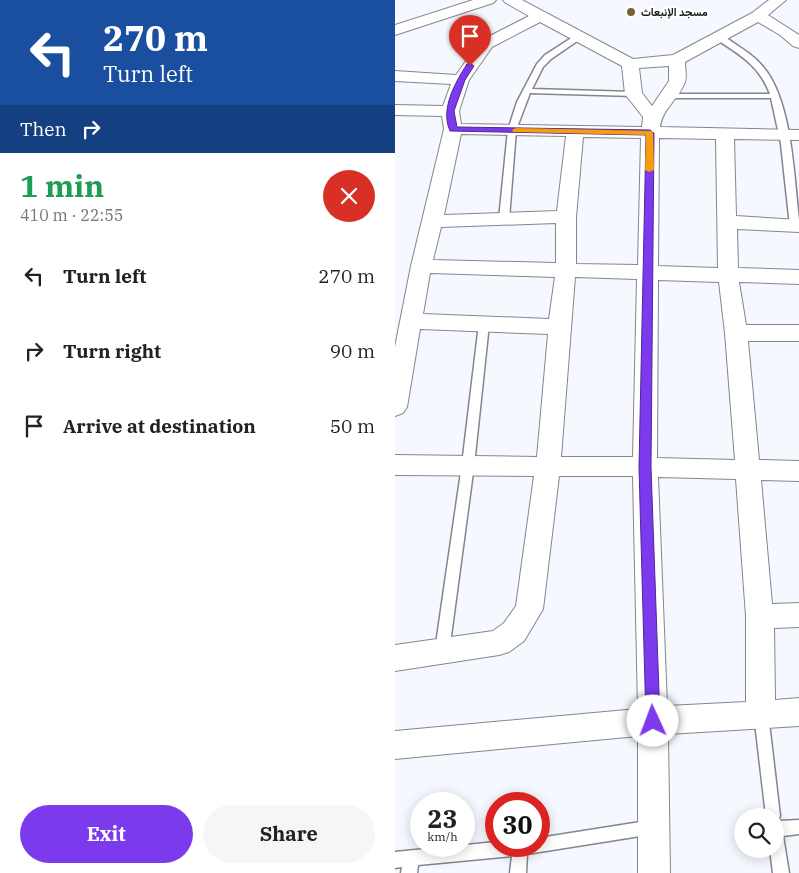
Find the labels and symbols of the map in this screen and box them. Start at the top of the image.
place label: مسجد الإنبعاث [641,5,708,19]
marker: مسجد الإنبعاث [625,6,637,18]
pin [449,15,491,66]
position arrow [626,694,678,746]
speed limit sign: 30 [485,792,550,857]

